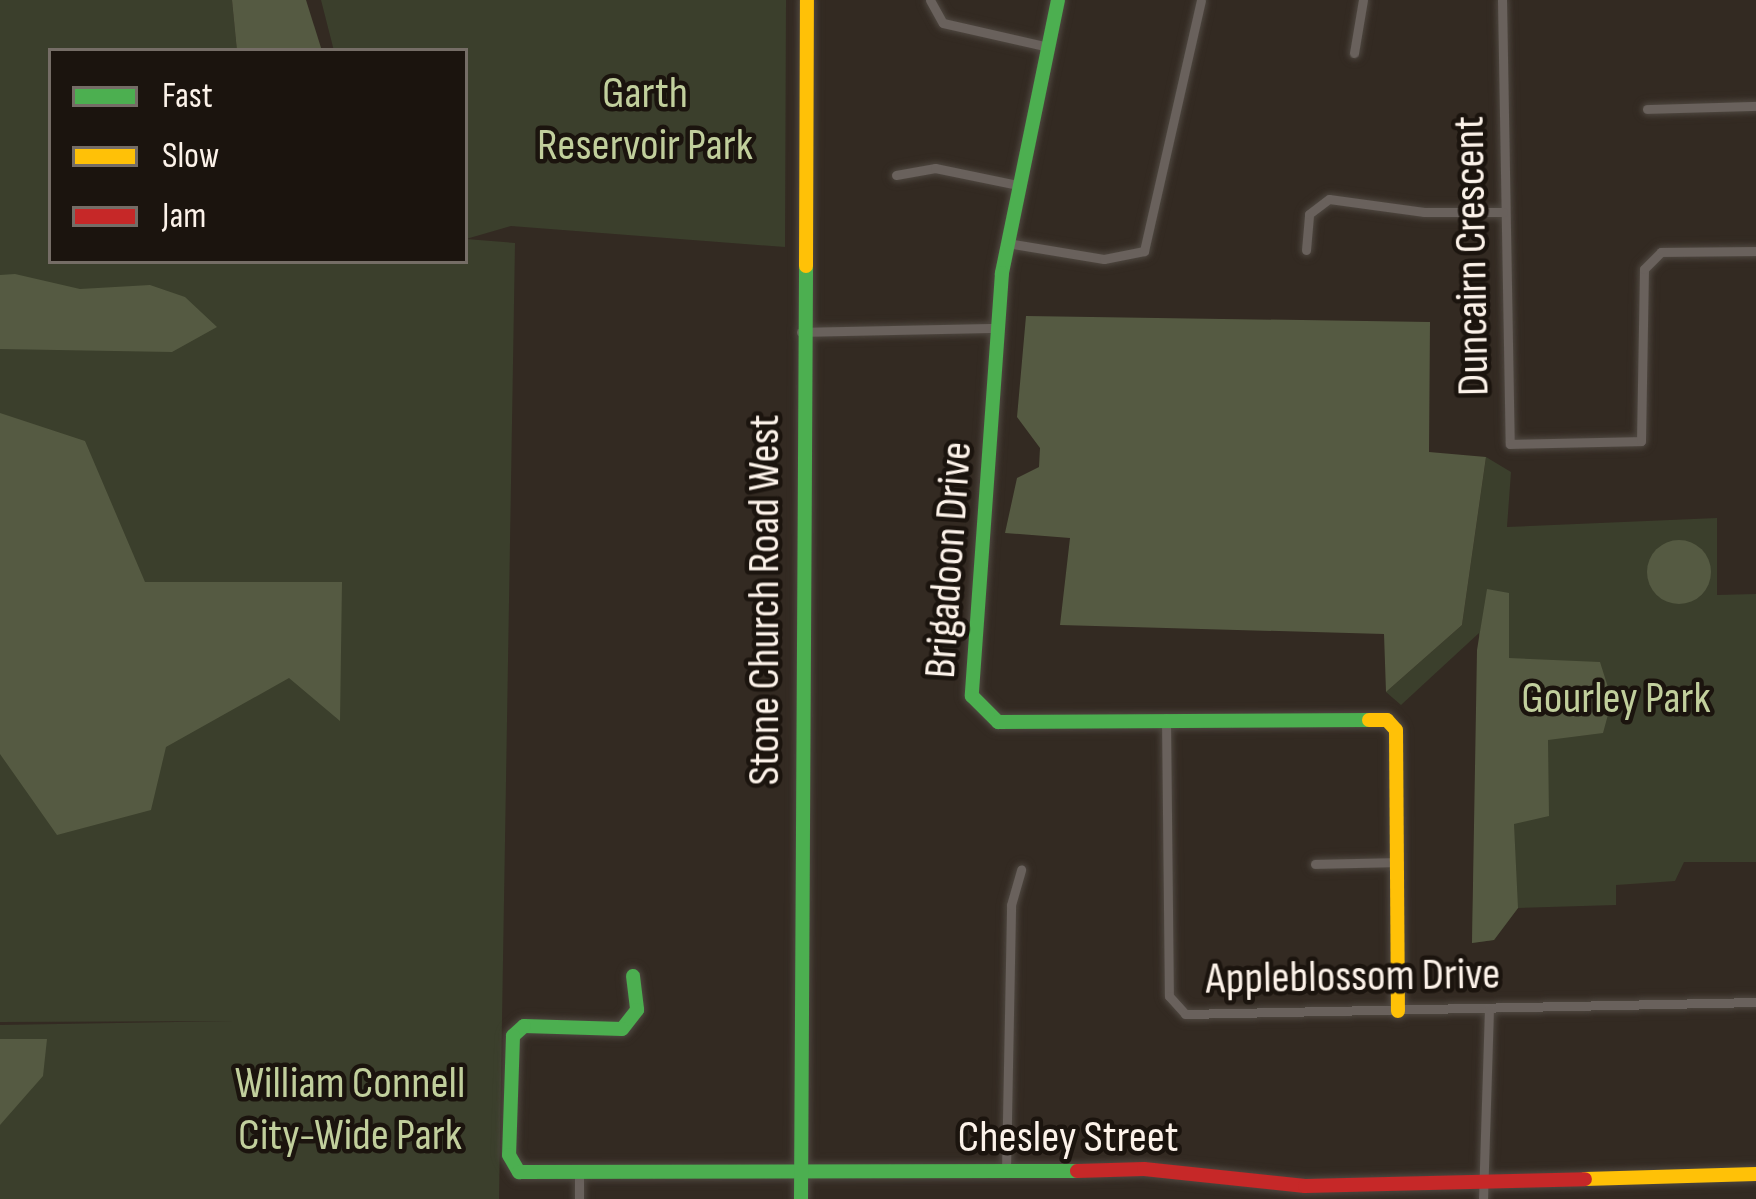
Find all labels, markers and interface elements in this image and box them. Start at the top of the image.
legend [48,48,468,264]
park label: Garth Reservoir Park [537,67,753,173]
text: Fast [162,75,213,118]
street label: Duncairn Crescent [1443,116,1501,396]
text: Slow [162,135,219,178]
text: Jam [162,195,206,238]
street label: Stone Church Road West [738,415,792,785]
street label: Brigadoon Drive [914,440,984,680]
park label: Gourley Park [1521,672,1711,726]
street label: Appleblossom Drive [1205,947,1501,1007]
park label: William Connell City-Wide Park [235,1057,465,1163]
street label: Chesley Street [958,1111,1178,1165]

